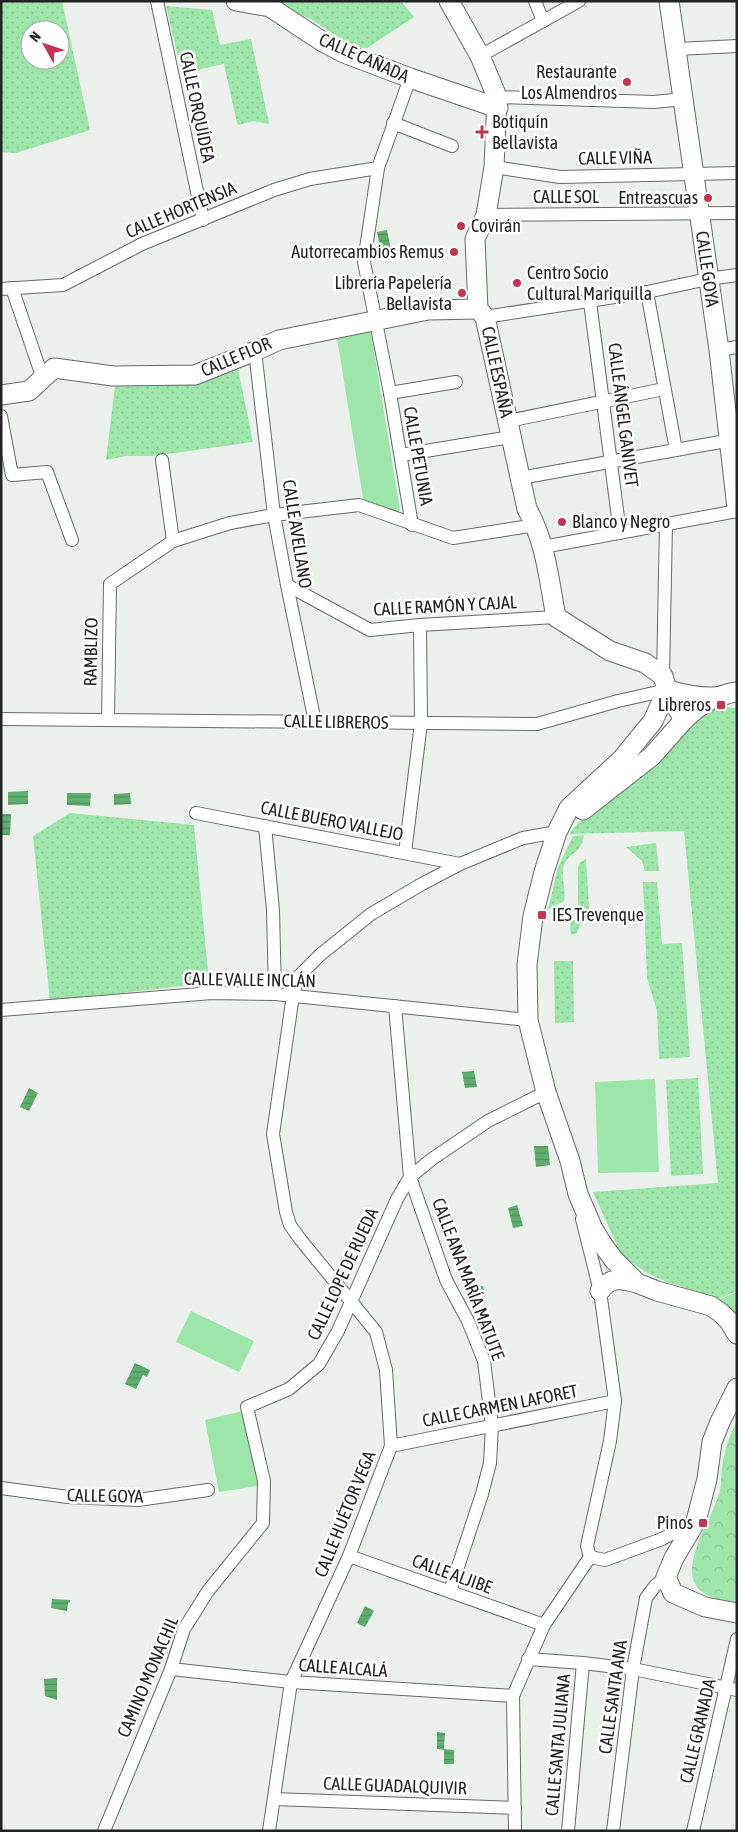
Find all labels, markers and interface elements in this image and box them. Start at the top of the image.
north arrow [20,20,70,70]
text: N [26,28,44,45]
street label: CALLE CAÑADA [316,28,413,87]
street label: CALLE ORQUÍDEA [176,50,220,164]
place label: Restaurante Los Almendros [521,61,617,103]
marker: Restaurante Los Almendros [621,76,633,88]
place label: Botiquín Bellavista [492,111,558,153]
marker: Botiquín Bellavista [476,126,488,138]
street label: CALLE VIÑA [578,146,652,169]
street label: CALLE HORTENSIA [122,177,239,242]
street label: CALLE SOL [533,186,599,207]
place label: Entreascuas [618,187,698,208]
marker: Entreascuas [702,192,714,204]
place label: Covirán [471,215,521,236]
marker: Covirán [455,220,467,232]
street label: CALLE GOYA [692,230,723,308]
place label: Autorrecambios Remus [291,241,444,262]
marker: Autorrecambios Remus [448,246,460,258]
place label: Centro Socio Cultural Mariquilla [527,262,652,304]
place label: Librería Papelería Bellavista [334,272,452,314]
marker: Centro Socio Cultural Mariquilla [511,277,523,289]
marker: Librería Papelería Bellavista [456,287,468,299]
street label: CALLE ESPAÑA [478,324,517,420]
street label: CALLE FLOR [197,332,274,381]
street label: CALLE ÁNGEL GANIVET [604,342,643,488]
street label: CALLE PETUNIA [399,405,438,507]
street label: CALLE AVELLANO [279,478,316,590]
place label: Blanco y Negro [572,511,670,532]
marker: Blanco y Negro [556,516,568,528]
street label: CALLE RAMÓN Y CAJAL [373,591,517,620]
street label: RAMBLIZO [79,618,102,686]
place label: Libreros [658,694,711,715]
marker: Libreros [715,699,727,711]
street label: CALLE LIBREROS [284,710,389,733]
street label: CALLE BUERO VALLEJO [259,796,405,845]
place label: IES Trevenque [552,904,644,925]
marker: IES Trevenque [536,909,548,921]
street label: CALLE VALLE INCLÁN [184,968,316,991]
street label: CALLE ANA MARÍA MATUTE [428,1195,509,1363]
street label: CALLE LOPE DE RUEDA [303,1204,382,1343]
street label: CALLE CARMEN LAFORET [420,1380,579,1431]
street label: CALLE HUÉTOR VEGA [310,1448,379,1580]
street label: CALLE GOYA [67,1484,144,1507]
place label: Pinos [657,1512,693,1533]
marker: Pinos [697,1517,709,1529]
street label: CALLE ALJIBE [409,1549,495,1598]
street label: CAMINO MONACHIL [113,1613,182,1740]
street label: CALLE SANTA ANA [594,1638,631,1755]
street label: CALLE ALCALÁ [298,1654,388,1681]
street label: CALLE SANTA JULIANA [541,1673,574,1817]
street label: CALLE GRANADA [675,1676,720,1785]
street label: CALLE GUADALQUIVIR [323,1773,467,1798]

